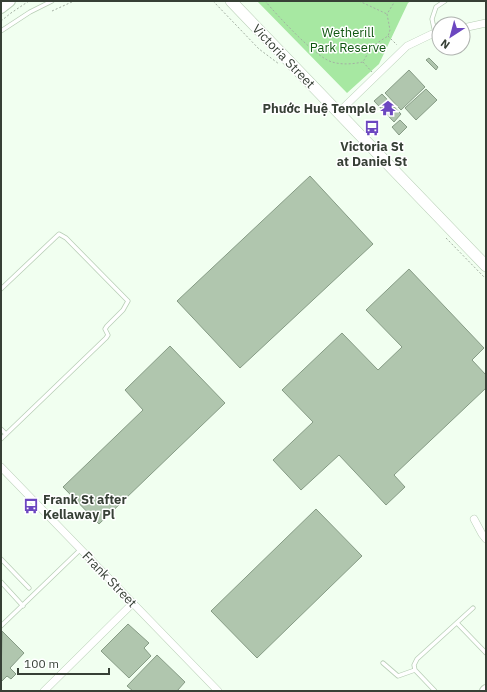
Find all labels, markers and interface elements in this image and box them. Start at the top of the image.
north arrow [431,16,471,56]
street label: Victoria Street [249,21,319,92]
park label: Wetherill Park Reserve [310,24,386,56]
text: N [438,36,452,52]
temple icon: Phước Huệ Temple [379,99,397,117]
place label: Phước Huệ Temple [262,100,376,117]
bus stop icon: Victoria St at Daniel St [363,119,381,137]
place label: Victoria St at Daniel St [337,138,407,170]
place label: Frank St after Kellaway Pl [43,491,127,523]
bus stop icon: Frank St after Kellaway Pl [22,497,40,515]
street label: Frank Street [79,548,141,611]
scale bar [18,650,109,676]
text: 100 m [24,656,59,671]

